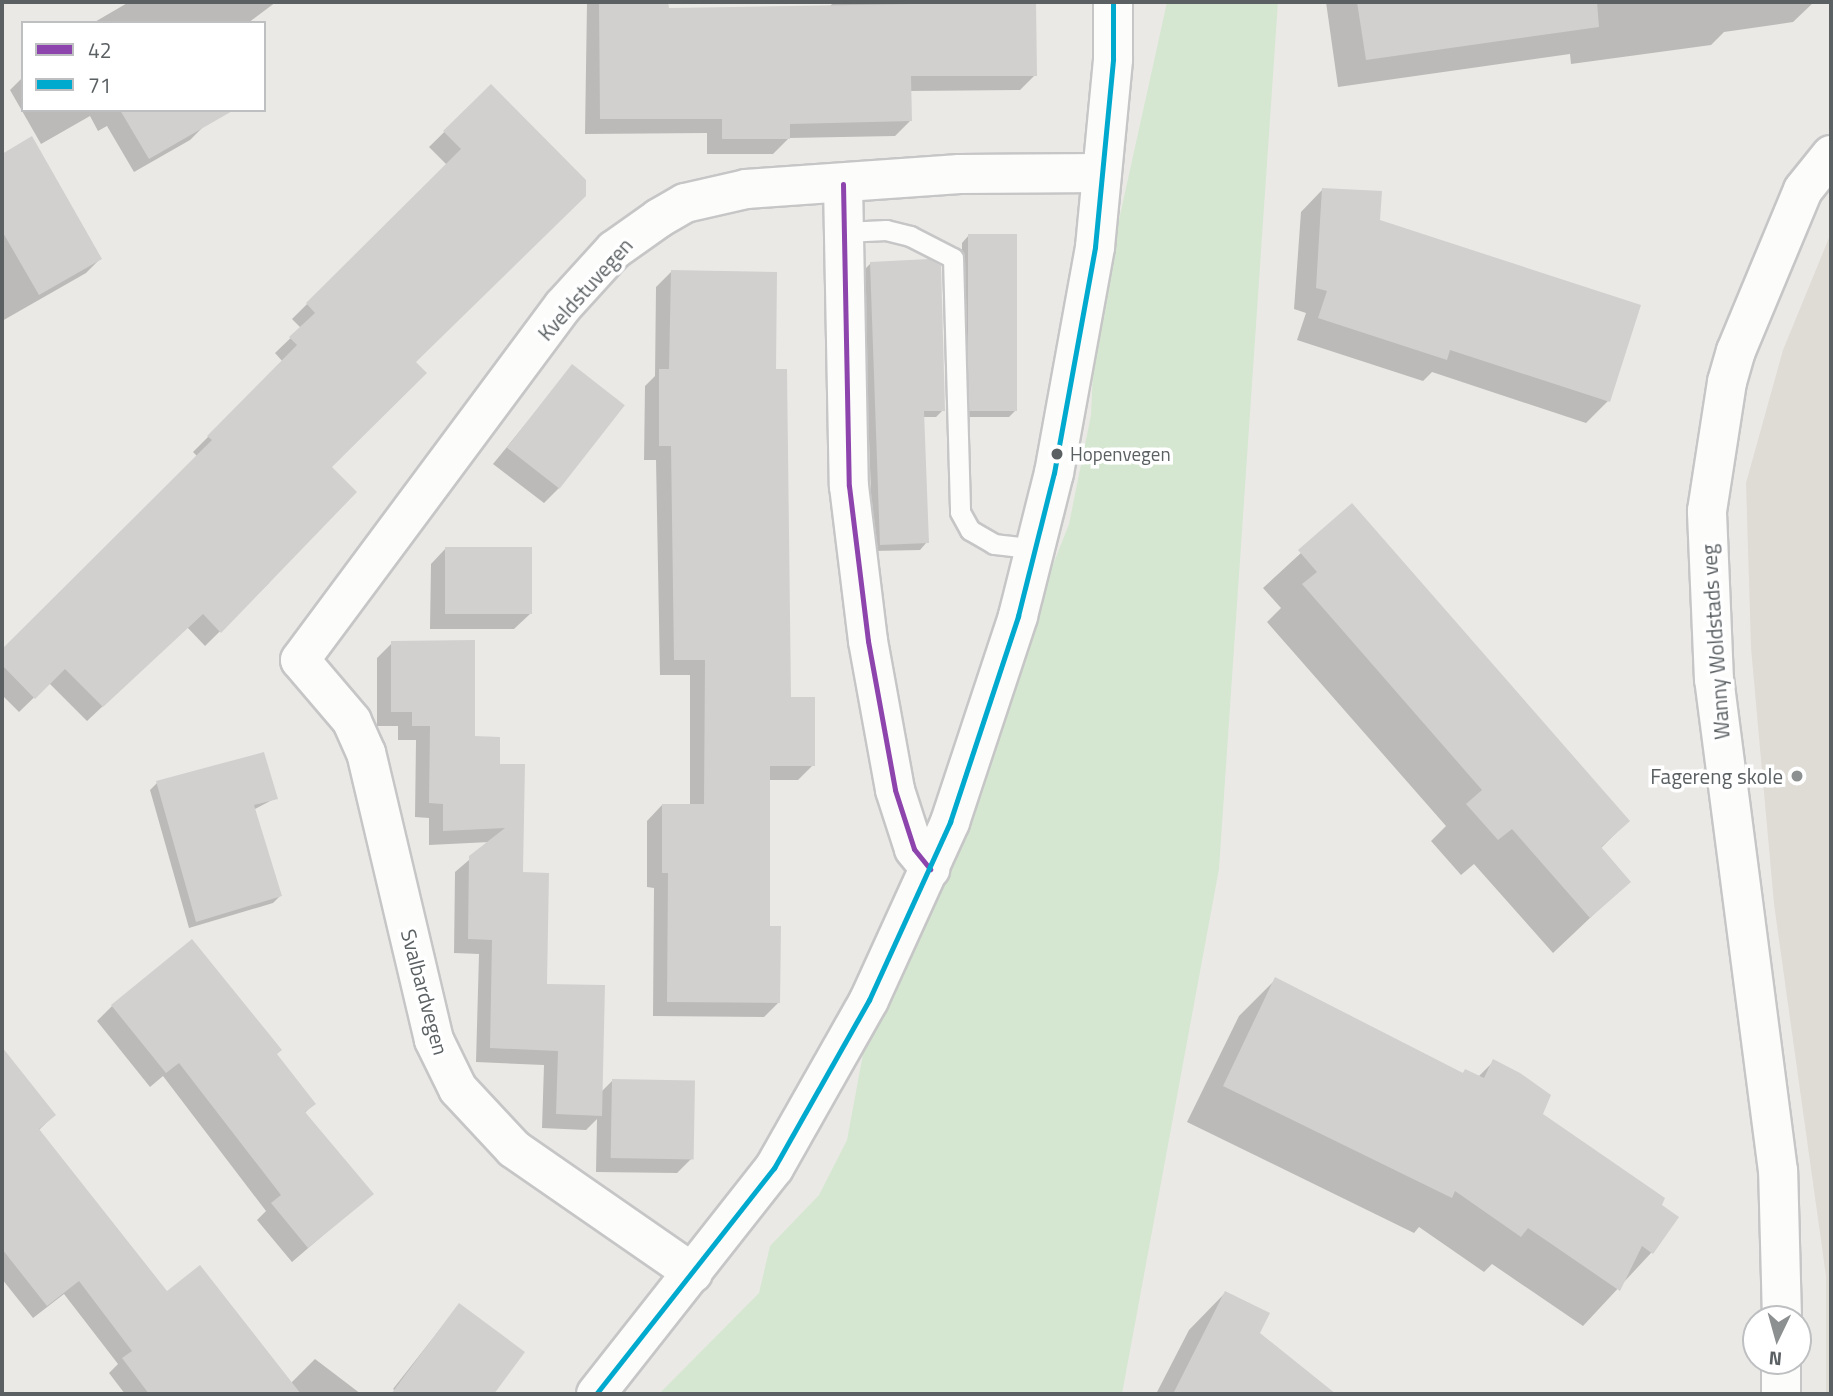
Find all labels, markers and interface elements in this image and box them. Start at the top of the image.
legend [21,21,266,112]
text: 42 [88,34,112,66]
text: 71 [88,69,112,101]
street label: Kveldstuvegen [532,232,638,346]
place label: Hopenvegen [1070,443,1171,465]
marker: Hopenvegen [1050,447,1064,461]
street label: Wanny Woldstads veg [1696,544,1734,740]
place label: Fagereng skole [1650,763,1783,789]
marker: Fagereng skole [1789,768,1805,784]
street label: Svalbardvegen [396,926,454,1058]
north arrow [1742,1305,1812,1375]
text: N [1767,1344,1783,1374]

